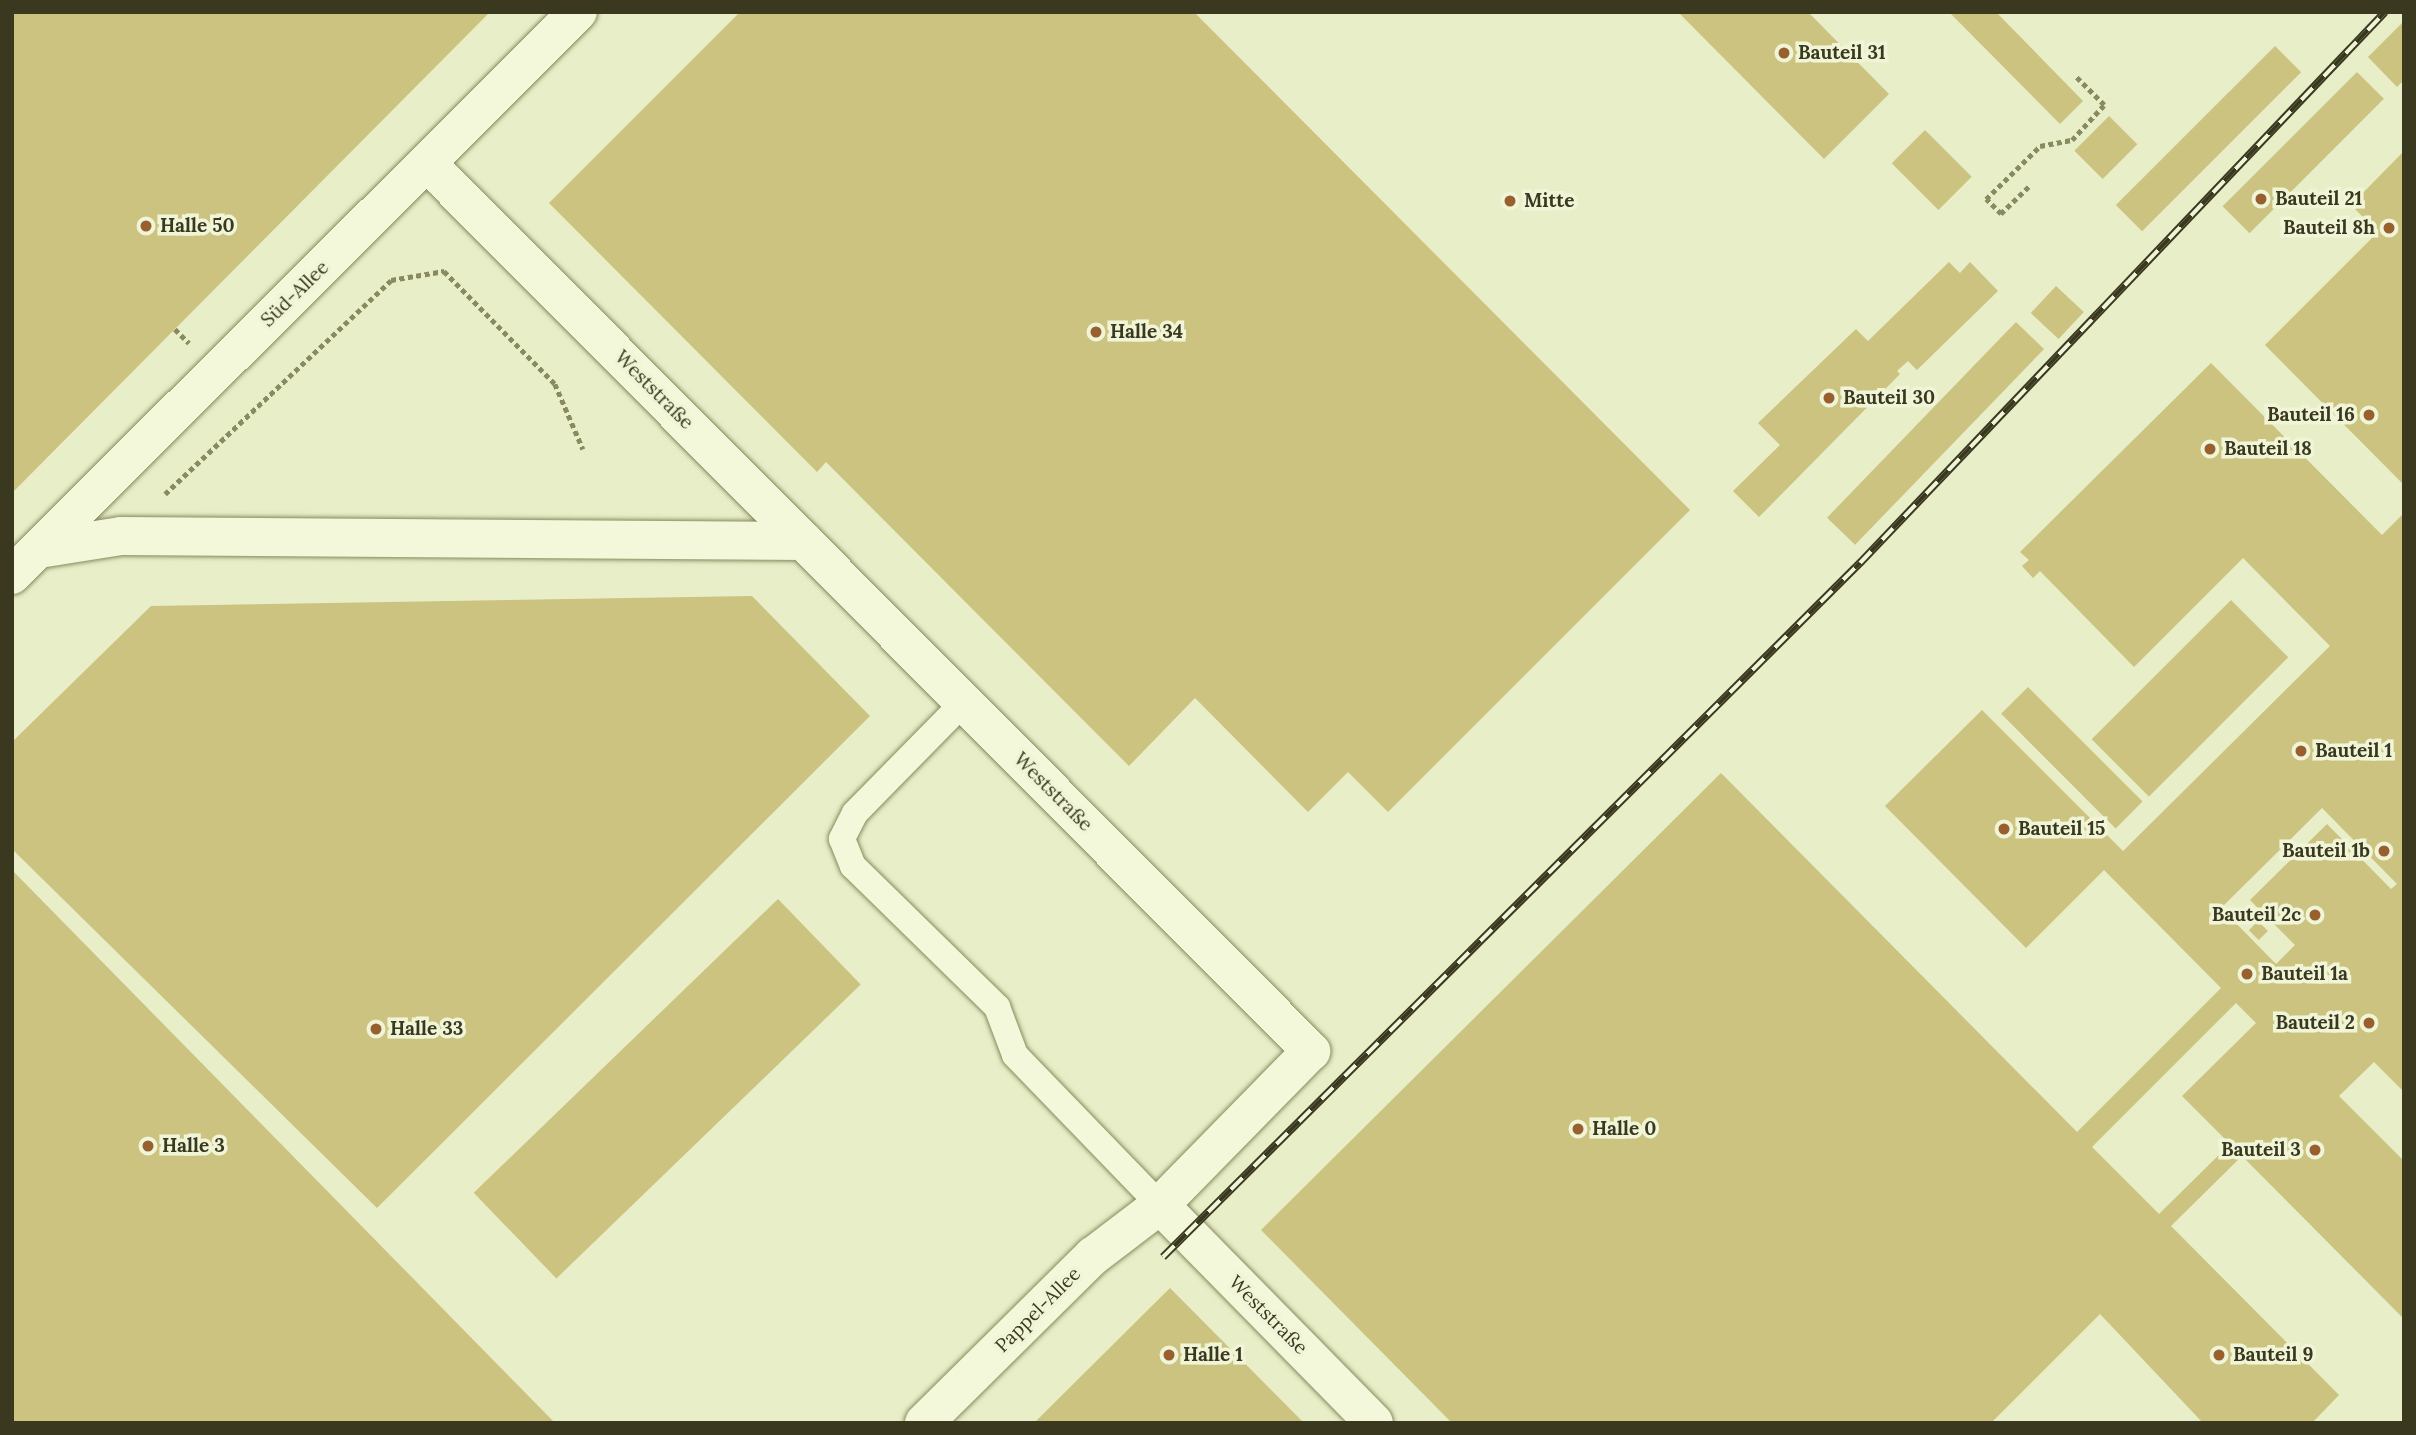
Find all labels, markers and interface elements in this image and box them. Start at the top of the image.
place label: Bauteil 31 [1798,42,1886,64]
marker: Bauteil 31 [1776,45,1792,61]
place label: Bauteil 21 [2275,188,2362,210]
place label: Mitte [1524,190,1574,212]
marker: Bauteil 21 [2253,191,2269,207]
marker: Mitte [1502,193,1518,209]
place label: Halle 50 [160,215,234,237]
place label: Bauteil 8h [2283,217,2375,239]
marker: Halle 50 [138,218,154,234]
marker: Bauteil 8h [2381,220,2397,236]
street label: Süd-Allee [257,256,333,332]
place label: Halle 34 [1110,321,1183,343]
marker: Halle 34 [1088,324,1104,340]
street label: Weststraße [610,346,698,434]
place label: Bauteil 30 [1843,387,1935,409]
marker: Bauteil 30 [1821,390,1837,406]
place label: Bauteil 16 [2267,404,2355,426]
marker: Bauteil 16 [2361,407,2377,423]
place label: Bauteil 18 [2224,438,2312,460]
marker: Bauteil 18 [2202,441,2218,457]
place label: Bauteil 1 [2315,740,2392,762]
marker: Bauteil 1 [2293,743,2309,759]
street label: Weststraße [1009,748,1097,836]
place label: Bauteil 15 [2018,818,2105,840]
marker: Bauteil 15 [1996,821,2012,837]
place label: Bauteil 1b [2282,840,2370,862]
marker: Bauteil 1b [2376,843,2392,859]
place label: Bauteil 2c [2212,904,2301,926]
marker: Bauteil 2c [2307,907,2323,923]
place label: Bauteil 1a [2261,963,2348,985]
marker: Bauteil 1a [2239,966,2255,982]
place label: Bauteil 2 [2275,1012,2355,1034]
marker: Bauteil 2 [2361,1015,2377,1031]
place label: Halle 33 [390,1018,463,1040]
marker: Halle 33 [368,1021,384,1037]
place label: Halle 0 [1592,1118,1656,1140]
marker: Halle 0 [1570,1121,1586,1137]
place label: Halle 3 [162,1135,225,1157]
marker: Halle 3 [140,1138,156,1154]
place label: Bauteil 3 [2221,1139,2301,1161]
marker: Bauteil 3 [2307,1142,2323,1158]
street label: Pappel-Allee [991,1263,1085,1357]
street label: Weststraße [1224,1271,1312,1359]
place label: Halle 1 [1183,1344,1243,1366]
place label: Bauteil 9 [2233,1344,2313,1366]
marker: Halle 1 [1161,1347,1177,1363]
marker: Bauteil 9 [2211,1347,2227,1363]

